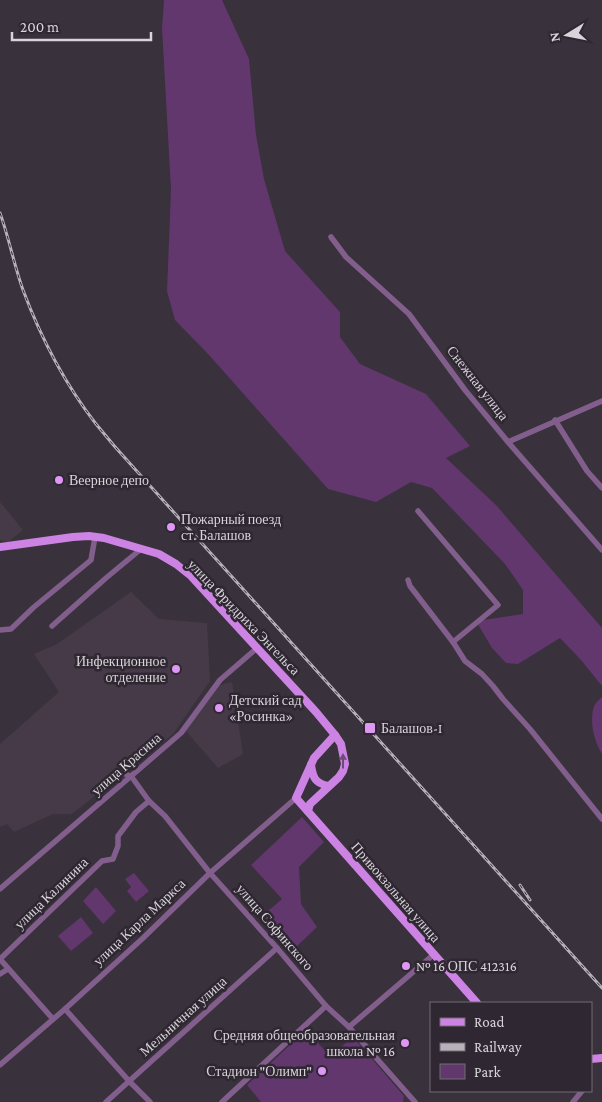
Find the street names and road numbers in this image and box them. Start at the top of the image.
street label: Снежная улица [444,343,513,424]
street label: улица Фридриха Энгельса [185,556,304,679]
street label: улица Красина [88,729,165,799]
street label: Привокзальная улица [348,839,444,946]
street label: улица Калинина [11,853,92,932]
street label: улица Карла Маркса [90,875,189,969]
street label: улица Софинского [233,881,317,973]
street label: Мельничная улица [136,972,230,1059]

